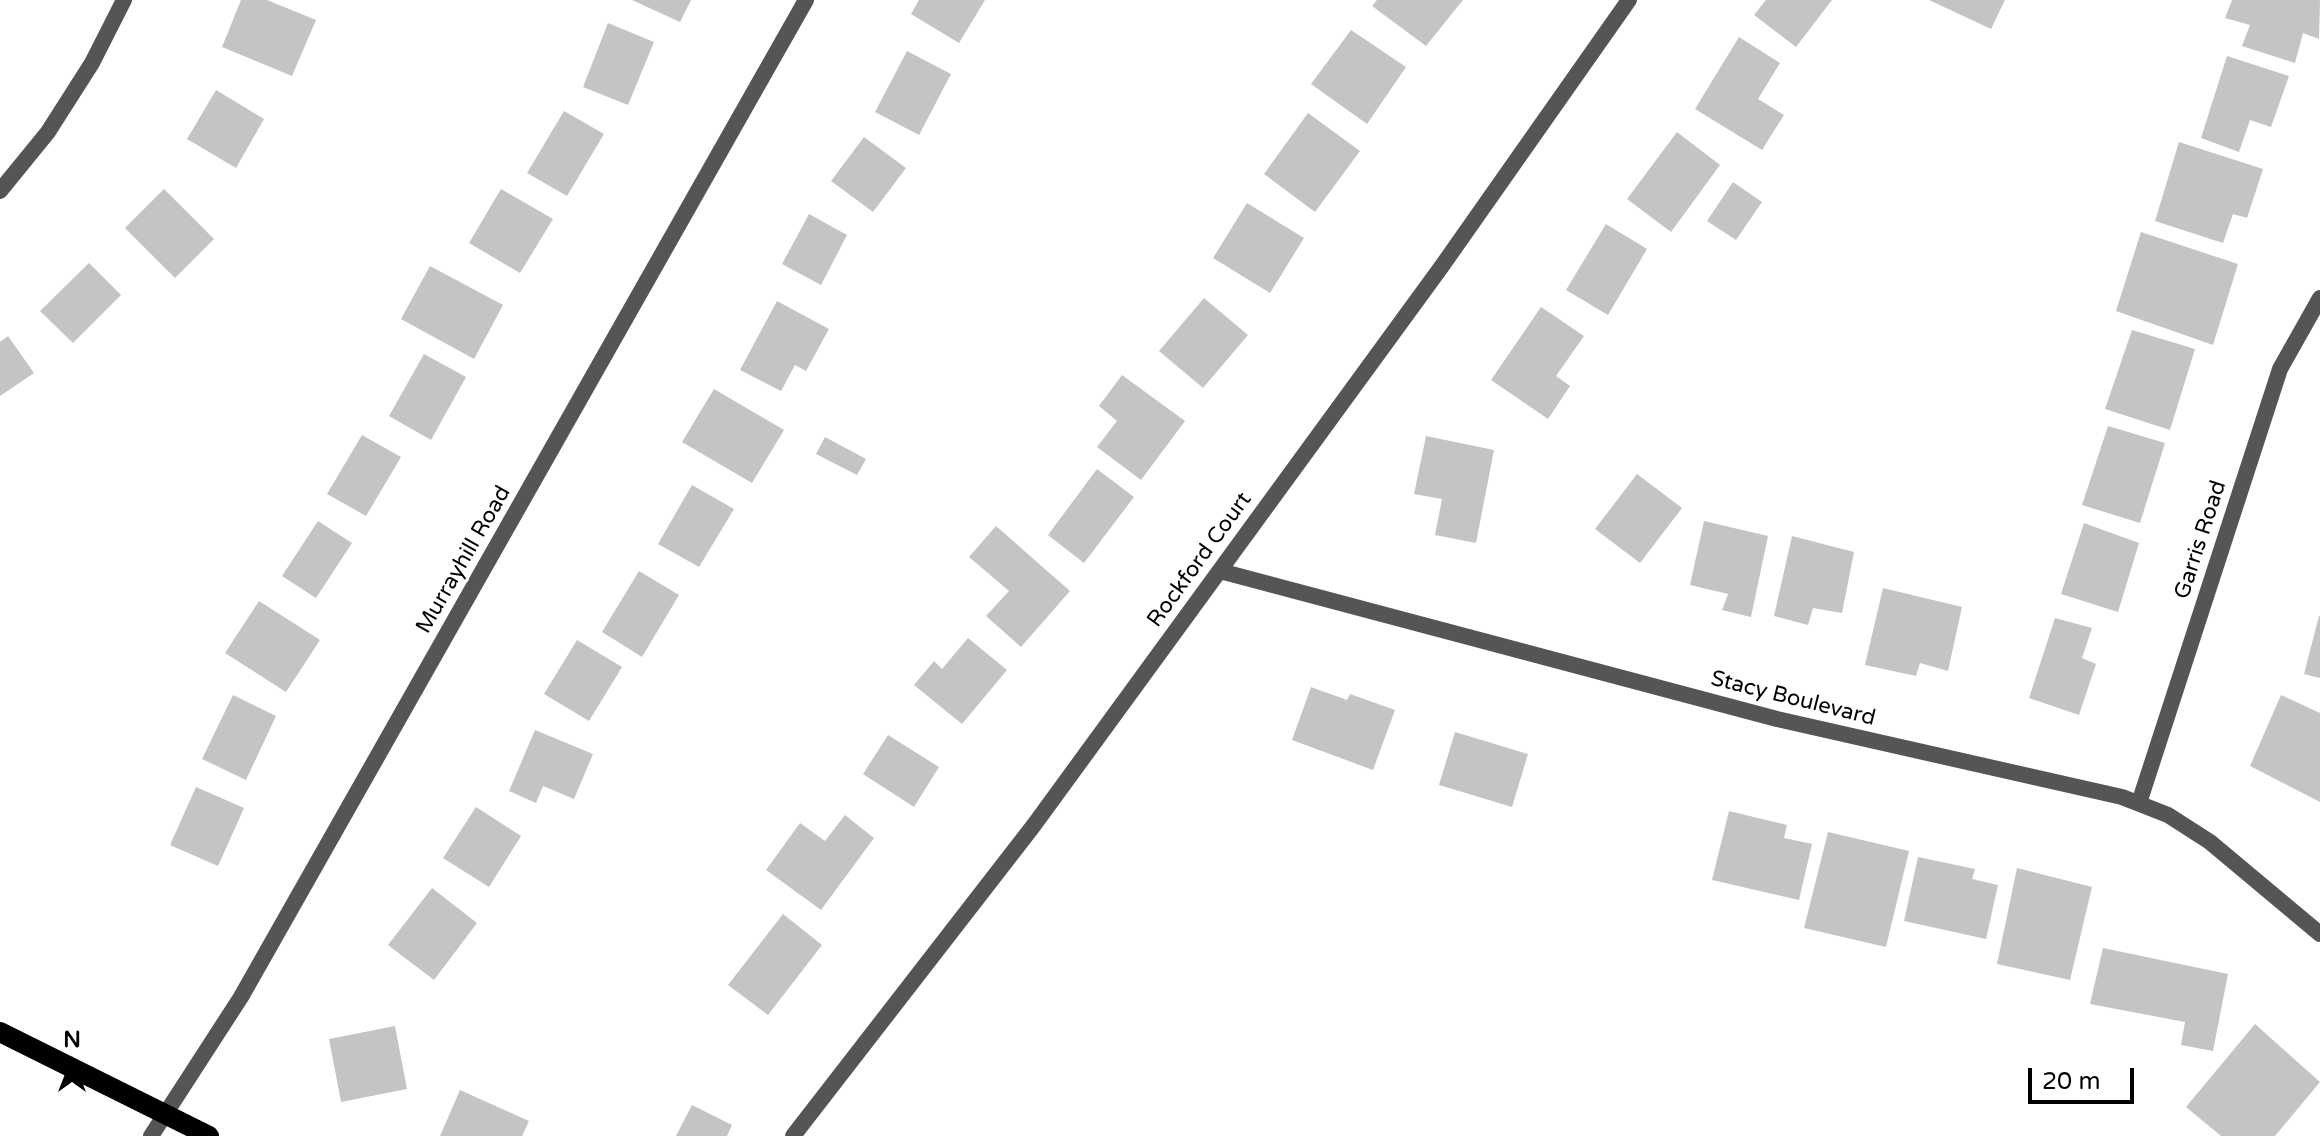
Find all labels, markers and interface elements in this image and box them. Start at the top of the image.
street label: Garris Road [2169,477,2233,603]
street label: Murrayhill Road [411,482,517,638]
street label: Rockford Court [1142,487,1258,633]
street label: Stacy Boulevard [1708,666,1878,732]
north arrow [32,1024,112,1104]
text: N [63,1027,81,1053]
scale bar [2032,1052,2138,1102]
text: 20 m [2042,1067,2100,1096]

